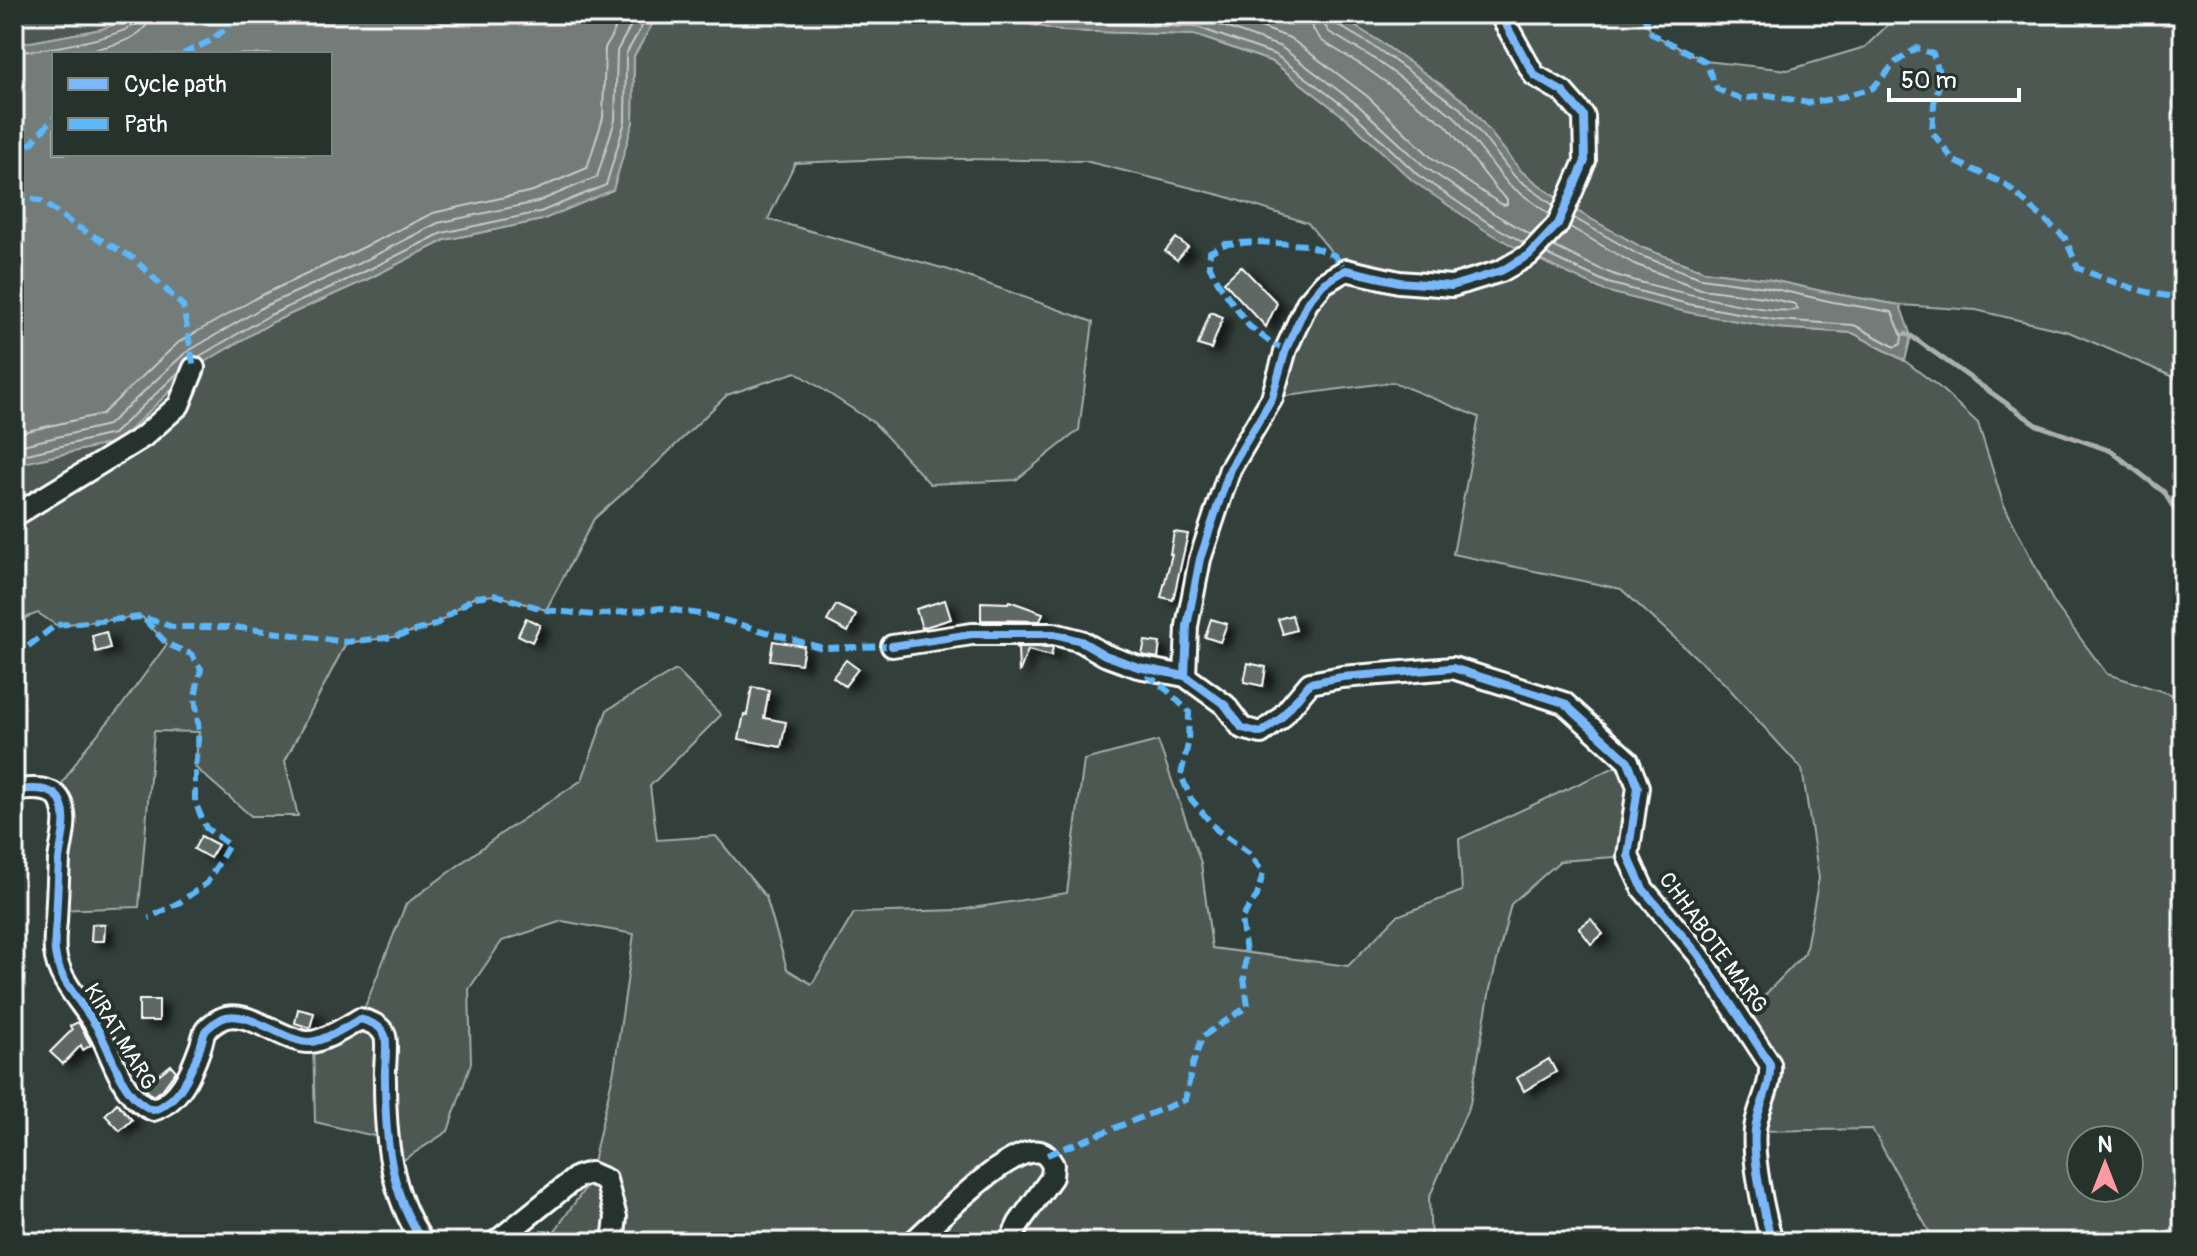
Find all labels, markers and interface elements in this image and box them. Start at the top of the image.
legend [52,52,332,156]
scale bar [1889,52,2019,102]
text: 50 m [1901,66,1957,95]
text: Cycle path [124,70,227,99]
text: Path [124,110,168,139]
street label: CHHABOTE MARG [1653,867,1774,1019]
street label: KIRAT MARG [77,978,163,1095]
north arrow [2065,1124,2145,1204]
text: N [2098,1131,2113,1159]

